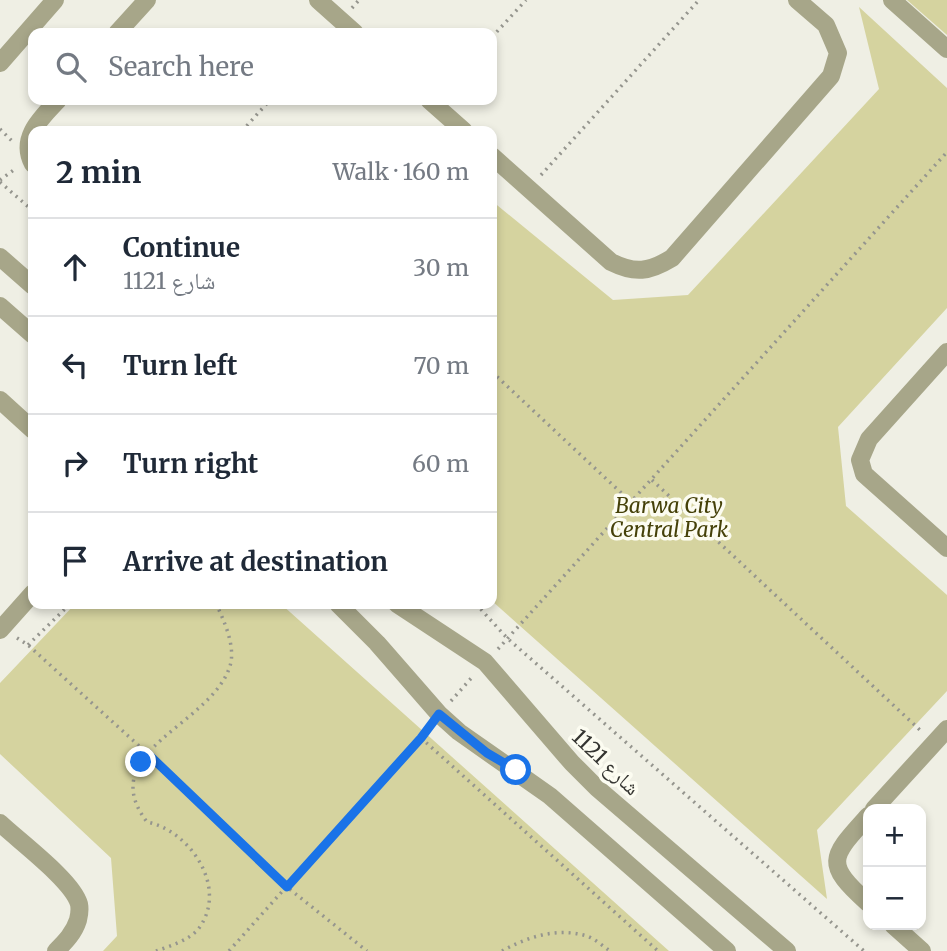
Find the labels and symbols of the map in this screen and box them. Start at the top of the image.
park label: Barwa City Central Park [610,492,729,543]
street label: شارع 1121 [566,723,646,801]
route end [125,746,156,777]
route start [500,754,531,785]

